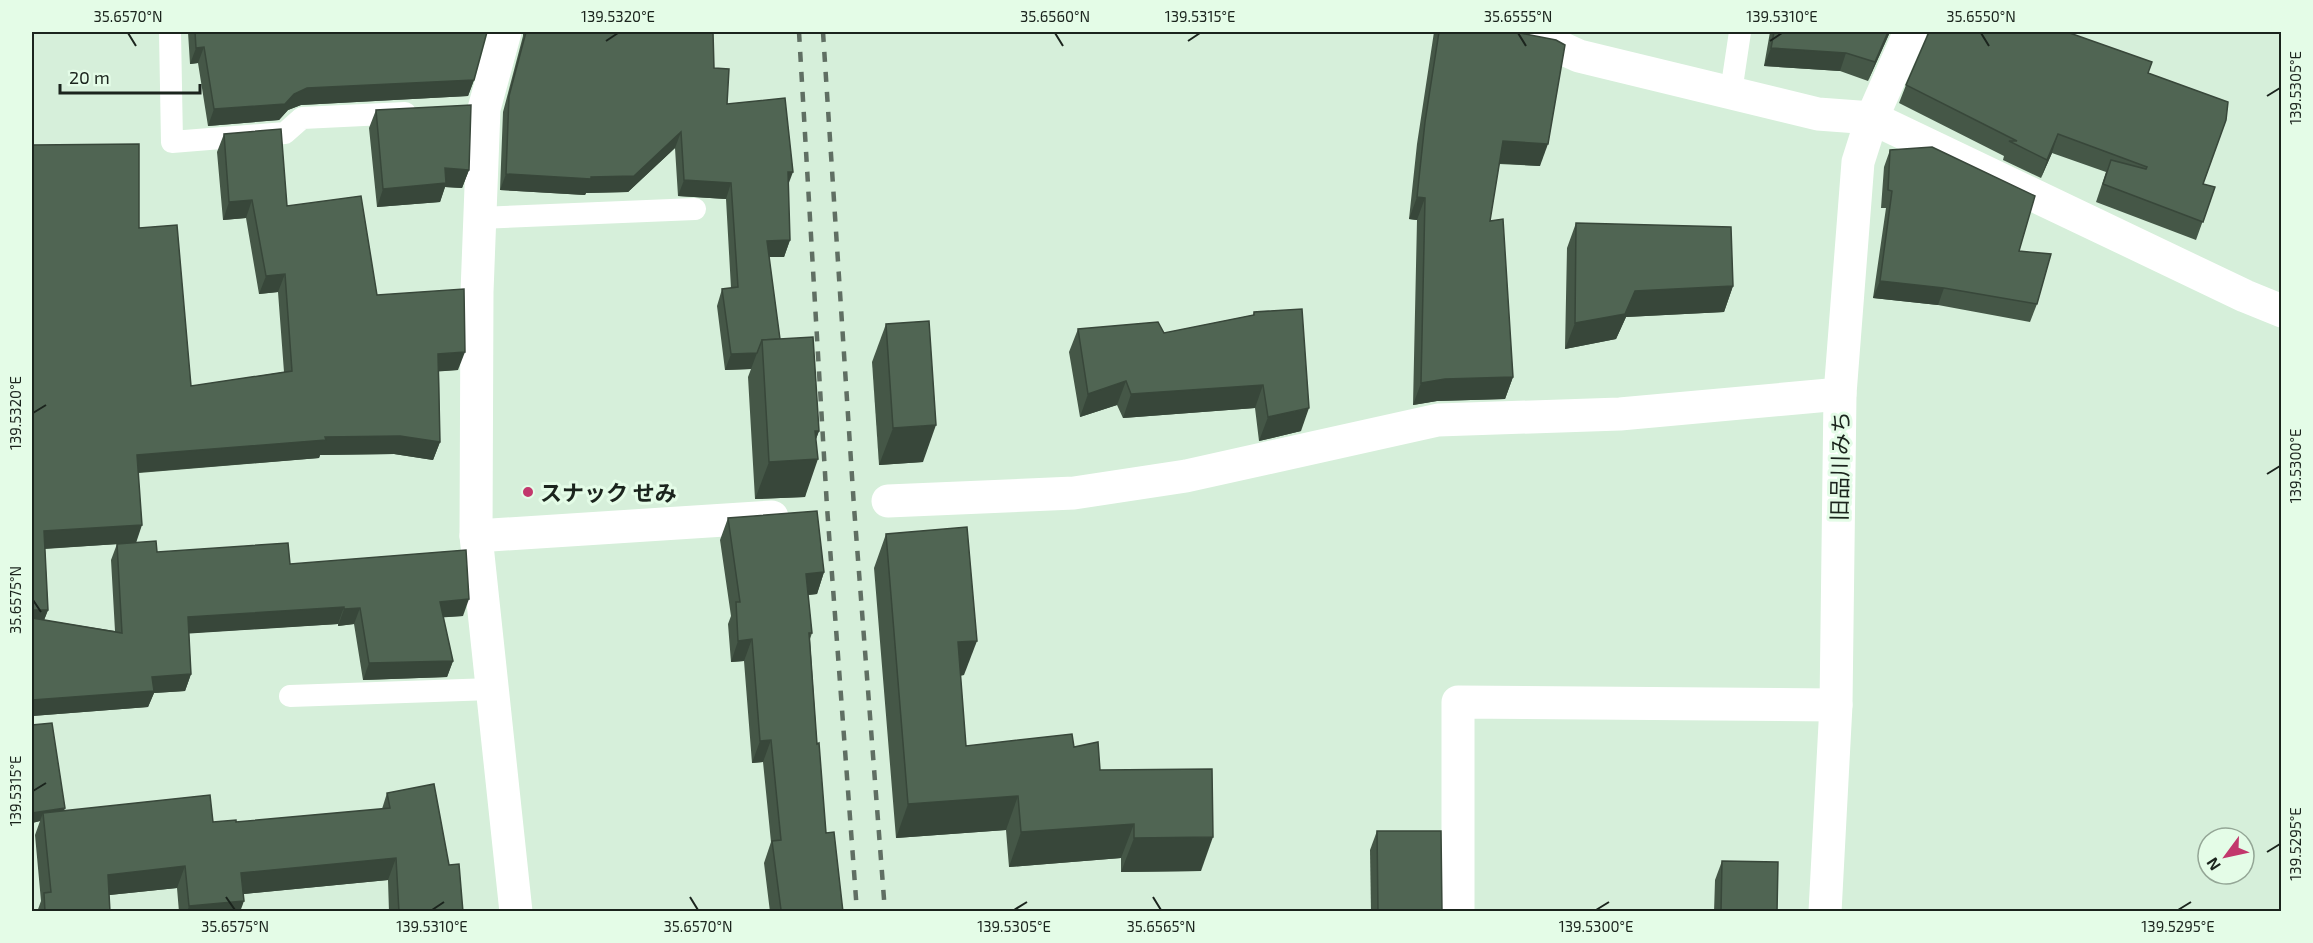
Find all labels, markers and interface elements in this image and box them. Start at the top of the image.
text: 35.6570°N [93,7,163,25]
text: 139.5320°E [581,7,655,25]
text: 35.6560°N [1020,7,1090,25]
text: 139.5315°E [1165,7,1235,25]
text: 35.6555°N [1484,7,1552,25]
text: 139.5310°E [1746,7,1818,25]
text: 35.6550°N [1946,7,2016,25]
text: 139.5305°E [2286,51,2304,125]
scale bar [60,57,200,95]
text: 20 m [69,66,110,88]
text: 139.5320°E [6,376,24,450]
street label: 旧品川みち [1825,411,1853,521]
text: 139.5300°E [2286,429,2304,503]
place label: スナック せみ [540,479,677,505]
marker: スナック せみ [521,485,535,499]
text: 35.6575°N [6,566,24,634]
text: 139.5315°E [6,756,24,826]
text: 139.5295°E [2286,807,2304,881]
north arrow [2196,826,2256,886]
text: N [2202,854,2224,874]
text: 35.6575°N [201,917,269,935]
text: 139.5310°E [396,917,468,935]
text: 35.6570°N [663,917,733,935]
text: 139.5305°E [977,917,1051,935]
text: 35.6565°N [1126,917,1196,935]
text: 139.5300°E [1559,917,1633,935]
text: 139.5295°E [2141,917,2215,935]

